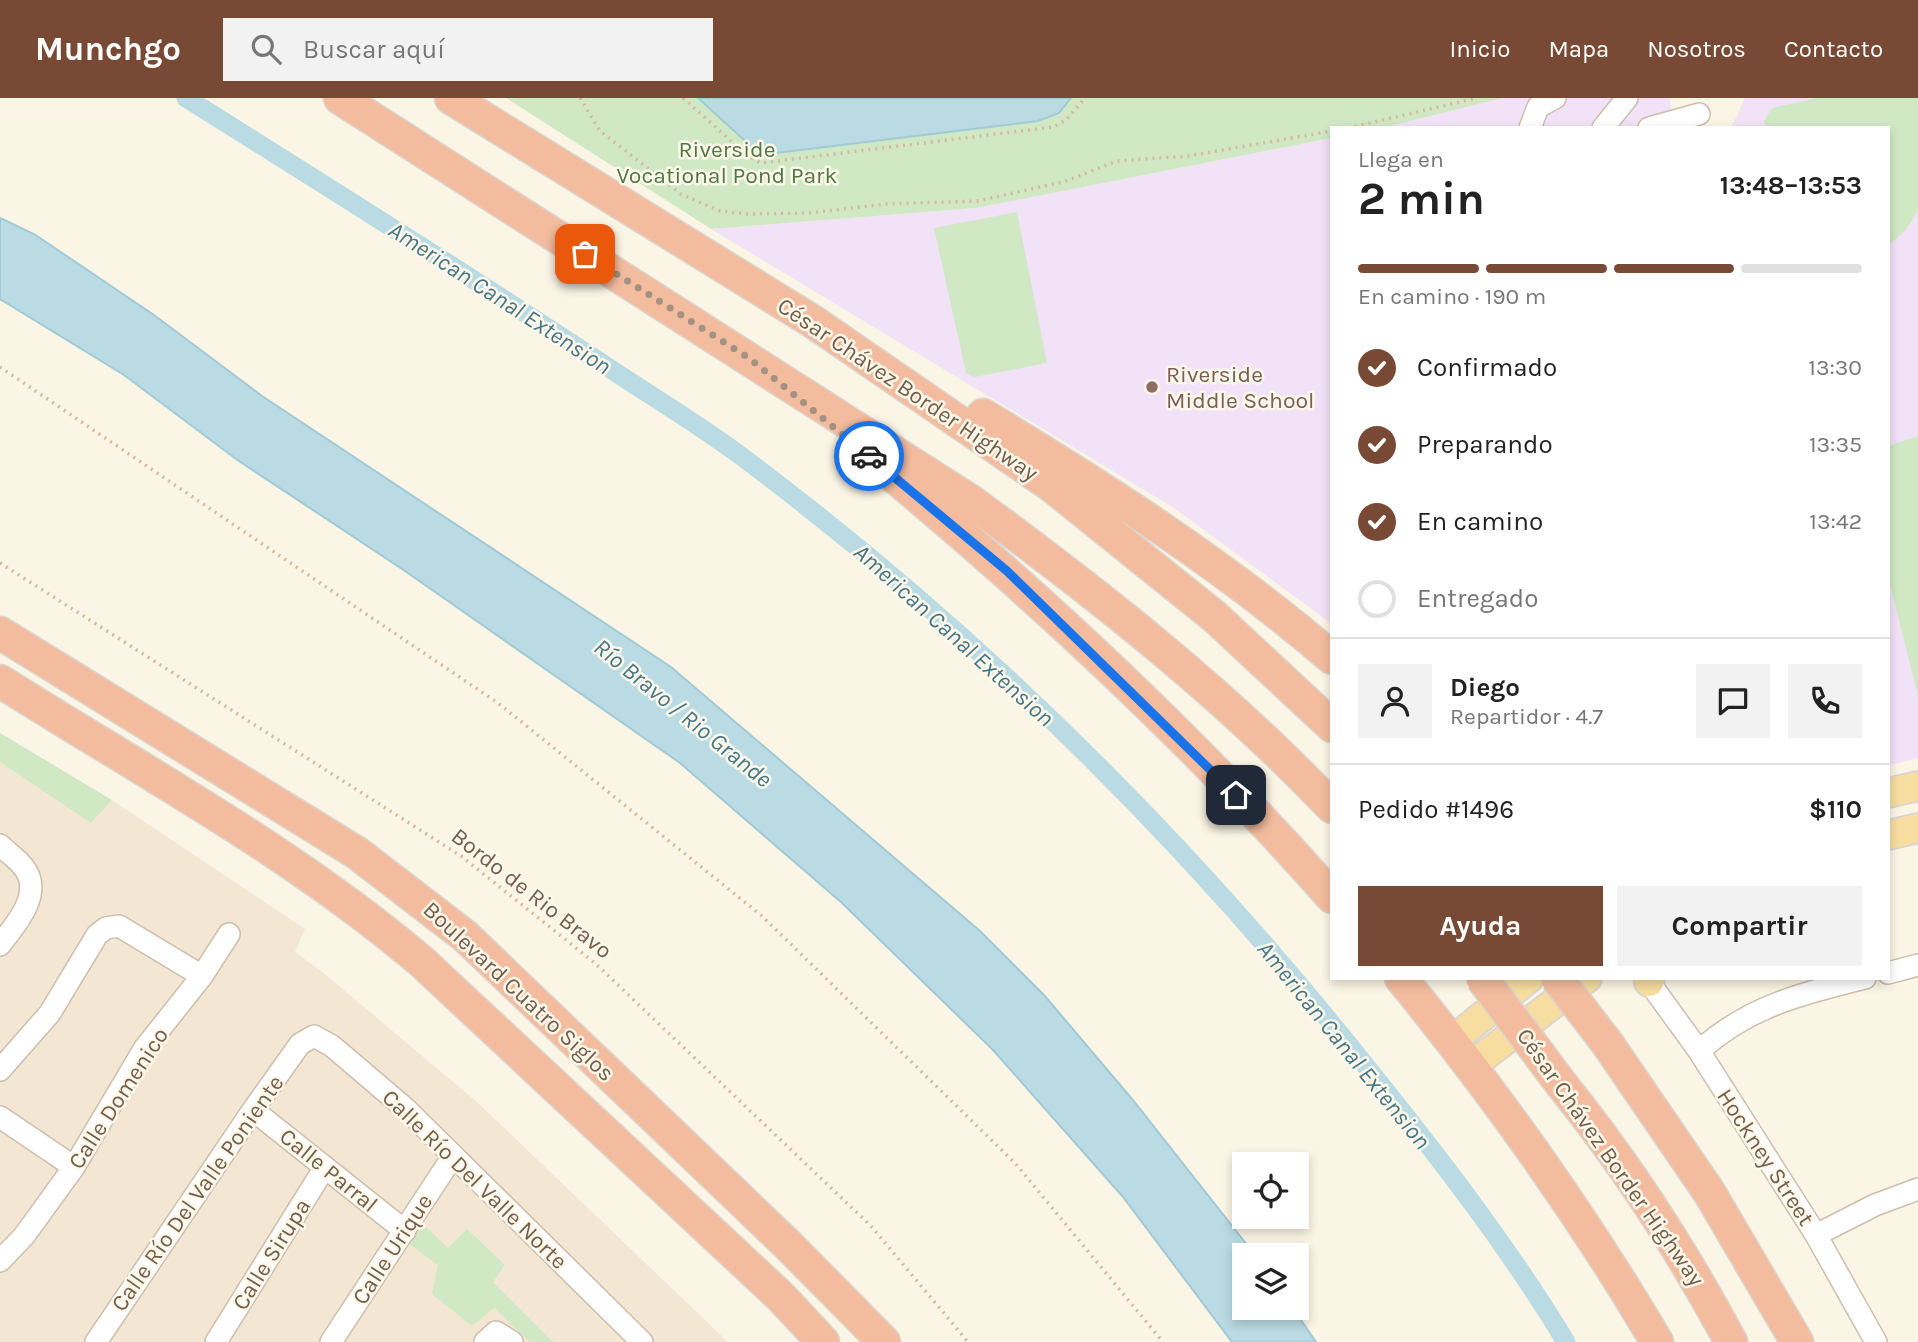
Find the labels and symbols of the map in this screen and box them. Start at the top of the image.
park label: Riverside Vocational Pond Park [617,136,837,189]
water label: American Canal Extension [384,216,616,380]
pin [555,224,615,284]
street label: César Chávez Border Highway [772,292,1043,487]
place label: Riverside Middle School [1166,361,1315,414]
marker: Riverside Middle School [1144,379,1160,395]
courier [834,421,904,491]
water label: American Canal Extension [848,538,1060,732]
water label: Río Bravo / Rio Grande [589,633,777,793]
pin [1206,765,1266,825]
street label: Bordo de Rio Bravo [446,822,617,964]
street label: Boulevard Cuatro Siglos [418,896,620,1087]
water label: American Canal Extension [1251,935,1437,1155]
street label: Calle Domenico [63,1022,174,1174]
street label: César Chávez Border Highway [1511,1023,1710,1292]
street label: Calle Río Del Valle Poniente [105,1070,289,1317]
street label: Calle Río Del Valle Norte [376,1084,573,1275]
street label: Hockney Street [1711,1084,1820,1231]
street label: Calle Parral [274,1123,383,1218]
street label: Calle Urique [347,1189,438,1310]
street label: Calle Sirupa [227,1194,316,1315]

